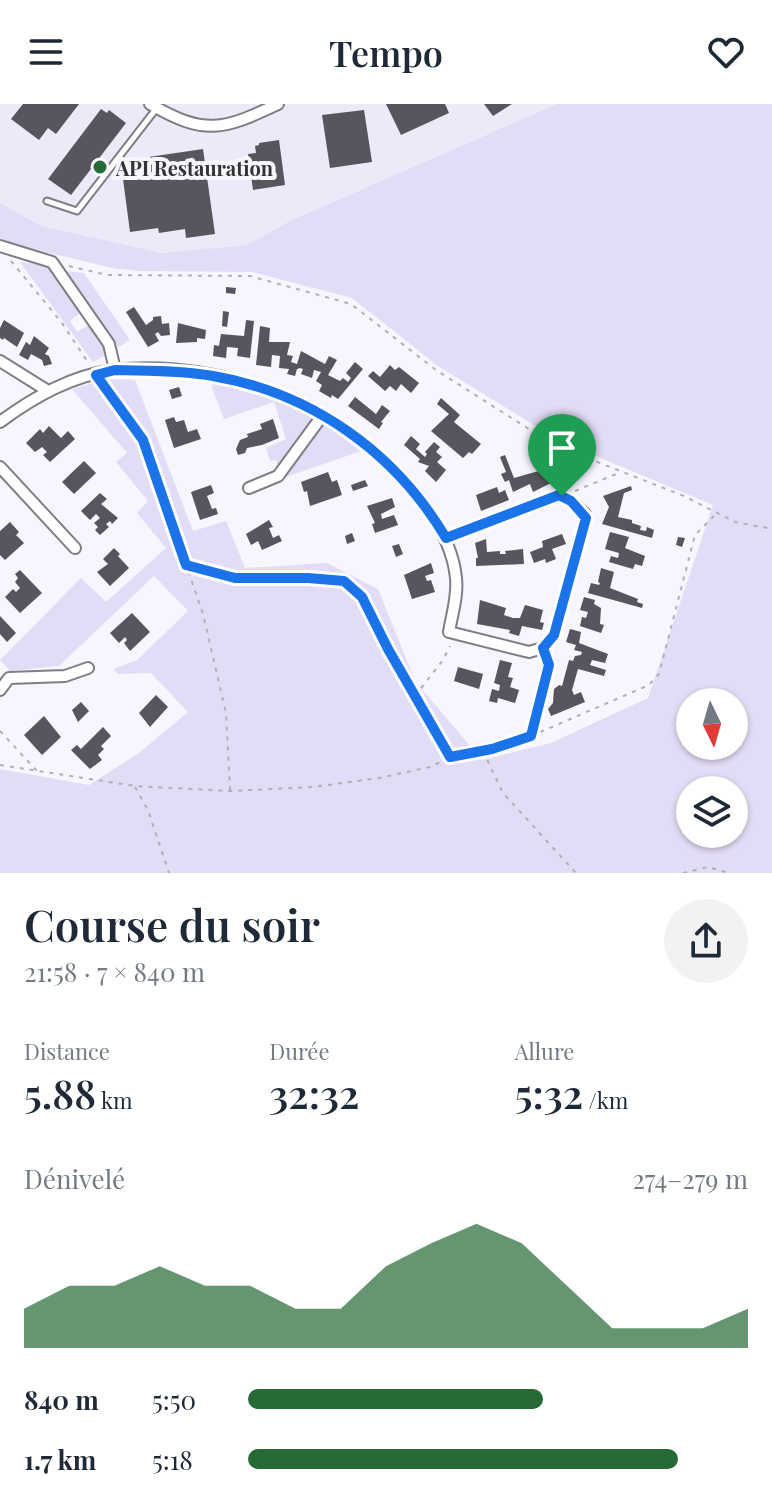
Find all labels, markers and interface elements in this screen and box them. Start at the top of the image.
text: Tempo [329,28,443,76]
icon: menu [24,30,68,74]
icon: heart [704,30,748,74]
place label: API Restauration [115,154,274,181]
marker: API Restauration [91,158,109,176]
pin [528,414,596,496]
icon: arrive [540,426,584,470]
north arrow [676,688,748,760]
map controls [676,688,748,848]
button: layers [676,776,748,848]
text: Course du soir [24,894,320,953]
button: share [664,899,748,983]
text: 21:58 · 7 × 840 m [24,954,205,989]
text: Distance [24,1036,110,1066]
text: Durée [269,1036,330,1066]
text: Allure [515,1036,574,1066]
text: 5.88 [24,1066,96,1119]
text: 32:32 [269,1066,359,1119]
text: 5:32 [515,1066,583,1119]
text: km [96,1085,133,1115]
text: /km [583,1085,628,1115]
text: Dénivelé [24,1161,125,1196]
text: 274–279 m [632,1161,748,1196]
text: 840 m [24,1382,99,1417]
text: 5:50 [152,1382,196,1417]
text: 1.7 km [24,1442,96,1477]
text: 5:18 [152,1442,193,1477]

